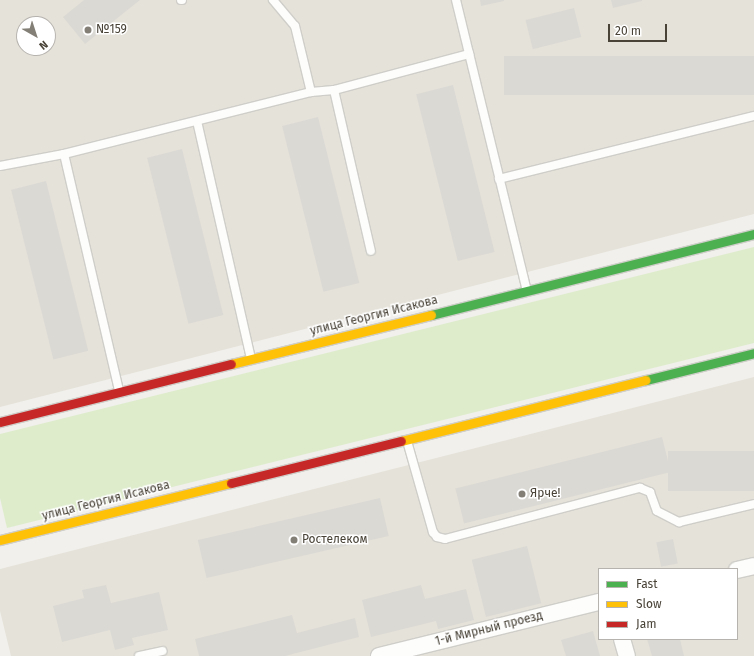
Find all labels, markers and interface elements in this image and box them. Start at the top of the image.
north arrow [16,16,56,56]
scale bar [610,16,669,42]
place label: №159 [96,23,127,37]
text: 20 m [615,24,641,38]
marker: №159 [83,25,93,35]
text: N [36,38,50,52]
street label: улица Георгия Исакова [309,293,439,339]
street label: улица Георгия Исакова [41,478,171,524]
place label: Ярче! [530,487,560,501]
marker: Ярче! [517,489,527,499]
place label: Ростелеком [302,533,368,547]
marker: Ростелеком [289,535,299,545]
legend [598,568,738,640]
text: Fast [636,577,658,591]
text: Slow [636,597,662,611]
street label: 1-й Мирный проезд [434,609,544,649]
text: Jam [636,617,656,631]

